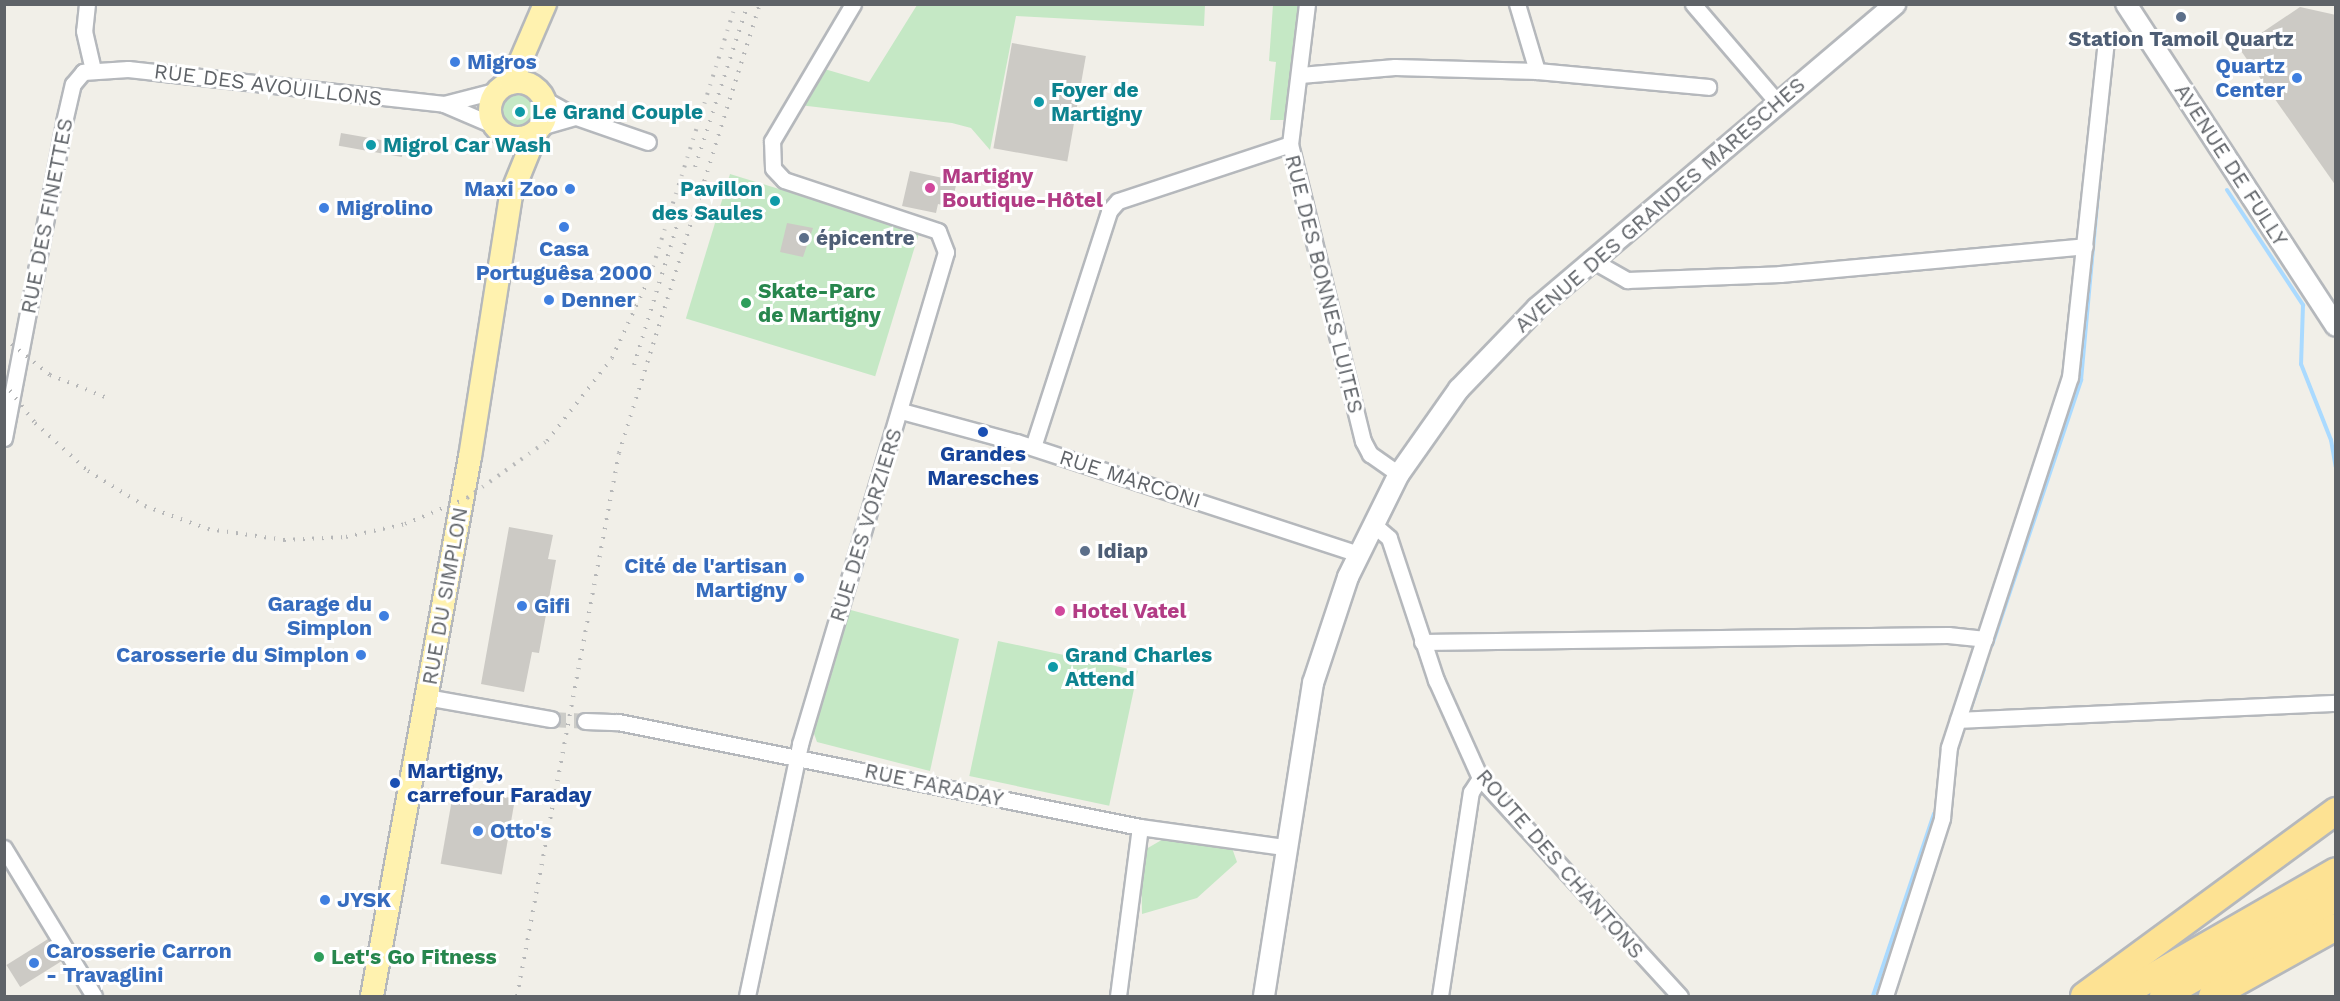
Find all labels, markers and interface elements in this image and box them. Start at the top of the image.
marker: Station Tamoil Quartz [2174,10,2188,24]
place label: Station Tamoil Quartz [2068,26,2294,52]
place label: Migros [467,49,537,75]
place label: Quartz Center [2215,53,2285,103]
marker: Migros [448,55,462,69]
street label: RUE DES AVOUILLONS [152,58,384,112]
marker: Quartz Center [2290,71,2304,85]
street label: AVENUE DES GRANDES MARESCHES [1510,72,1810,338]
place label: Foyer de Martigny [1051,77,1142,127]
street label: AVENUE DE FULLY [2169,79,2293,251]
marker: Foyer de Martigny [1032,95,1046,109]
place label: Le Grand Couple [532,99,703,125]
marker: Le Grand Couple [513,105,527,119]
street label: RUE DES FINETTES [16,116,78,316]
place label: Migrol Car Wash [383,132,552,158]
marker: Migrol Car Wash [364,138,378,152]
street label: RUE DES BONNES LUITES [1280,152,1368,416]
place label: Martigny Boutique-Hôtel [942,163,1103,213]
place label: Maxi Zoo [464,176,558,202]
place label: Pavillon des Saules [652,176,763,226]
marker: Martigny Boutique-Hôtel [923,181,937,195]
marker: Maxi Zoo [563,182,577,196]
marker: Pavillon des Saules [768,194,782,208]
place label: Migrolino [336,195,433,221]
marker: Migrolino [317,201,331,215]
marker: Casa Portuguêsa 2000 [557,220,571,234]
place label: épicentre [816,225,915,251]
marker: épicentre [797,231,811,245]
place label: Casa Portuguêsa 2000 [476,236,652,286]
place label: Skate-Parc de Martigny [758,278,881,328]
place label: Denner [561,287,635,313]
marker: Denner [542,293,556,307]
marker: Skate-Parc de Martigny [739,296,753,310]
street label: RUE DES VORZIERS [824,425,908,625]
marker: Grandes Maresches [976,425,990,439]
place label: Grandes Maresches [927,441,1039,491]
street label: RUE MARCONI [1056,444,1204,514]
street label: RUE DU SIMPLON [417,505,473,687]
place label: Idiap [1097,538,1148,564]
marker: Idiap [1078,544,1092,558]
place label: Cité de l'artisan Martigny [624,553,787,603]
marker: Cité de l'artisan Martigny [792,571,806,585]
place label: Garage du Simplon [267,591,372,641]
place label: Gifi [534,593,570,619]
place label: Hotel Vatel [1072,598,1187,624]
marker: Gifi [515,599,529,613]
marker: Hotel Vatel [1053,604,1067,618]
marker: Garage du Simplon [377,609,391,623]
place label: Carosserie du Simplon [116,642,349,668]
place label: Grand Charles Attend [1065,642,1212,692]
marker: Carosserie du Simplon [354,648,368,662]
marker: Grand Charles Attend [1046,660,1060,674]
place label: Martigny, carrefour Faraday [407,758,592,808]
street label: RUE FARADAY [862,758,1006,812]
street label: ROUTE DES CHANTONS [1471,764,1649,964]
marker: Martigny, carrefour Faraday [388,776,402,790]
place label: Otto's [490,818,551,844]
marker: Otto's [471,824,485,838]
place label: JYSK [337,887,391,913]
marker: JYSK [318,893,332,907]
place label: Carosserie Carron - Travaglini [46,938,232,988]
place label: Let's Go Fitness [331,944,497,970]
marker: Let's Go Fitness [312,950,326,964]
marker: Carosserie Carron - Travaglini [27,956,41,970]

